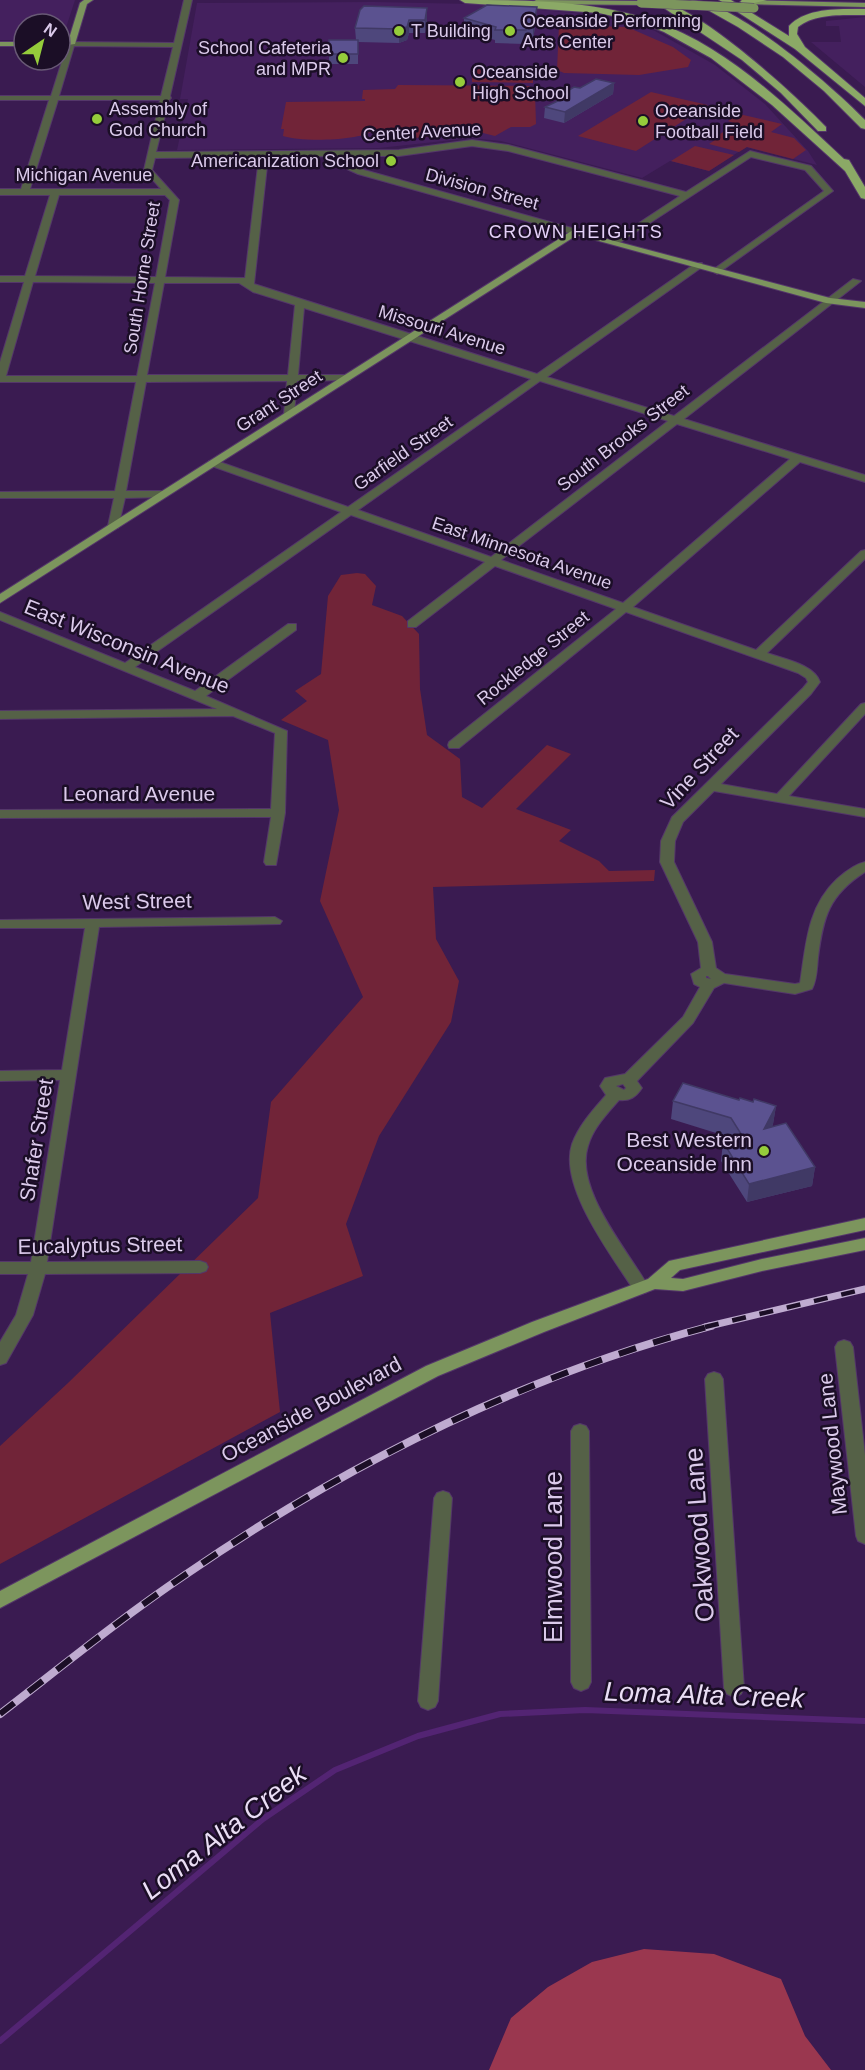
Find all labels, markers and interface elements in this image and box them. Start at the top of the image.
place label: Oceanside Performing Arts Center [522,11,701,52]
north arrow [12,12,72,72]
text: N [41,20,60,40]
place label: T Building [411,21,491,41]
marker: T Building [392,24,406,38]
marker: Oceanside Performing Arts Center [503,24,517,38]
place label: School Cafeteria and MPR [198,38,332,79]
marker: School Cafeteria and MPR [336,51,350,65]
place label: Oceanside High School [472,62,569,103]
marker: Oceanside High School [453,75,467,89]
place label: Assembly of God Church [109,99,208,140]
place label: Oceanside Football Field [655,101,763,142]
marker: Assembly of God Church [90,112,104,126]
marker: Oceanside Football Field [636,114,650,128]
street label: Center Avenue [362,119,482,145]
place label: Americanization School [191,151,379,171]
marker: Americanization School [384,154,398,168]
street label: Division Street [423,164,541,214]
street label: Michigan Avenue [16,165,152,185]
street label: South Horne Street [120,200,164,356]
district label: CROWN HEIGHTS [489,222,663,242]
street label: Missouri Avenue [376,301,508,359]
street label: Grant Street [232,366,326,436]
street label: South Brooks Street [553,381,693,495]
street label: Garfield Street [350,412,456,494]
street label: East Minnesota Avenue [429,513,615,593]
street label: East Wisconsin Avenue [21,594,233,698]
street label: Rockledge Street [473,607,593,709]
street label: Vine Street [655,722,743,814]
street label: Leonard Avenue [63,782,215,805]
street label: West Street [82,889,192,913]
street label: Shafer Street [15,1077,57,1203]
place label: Best Western Oceanside Inn [617,1128,752,1175]
marker: Best Western Oceanside Inn [757,1144,771,1158]
street label: Eucalyptus Street [18,1232,183,1258]
street label: Oceanside Boulevard [217,1352,405,1466]
street label: Maywood Lane [813,1372,851,1516]
street label: Oakwood Lane [678,1447,720,1623]
street label: Elmwood Lane [538,1471,568,1643]
water label: Loma Alta Creek [603,1677,806,1714]
water label: Loma Alta Creek [136,1758,313,1905]

